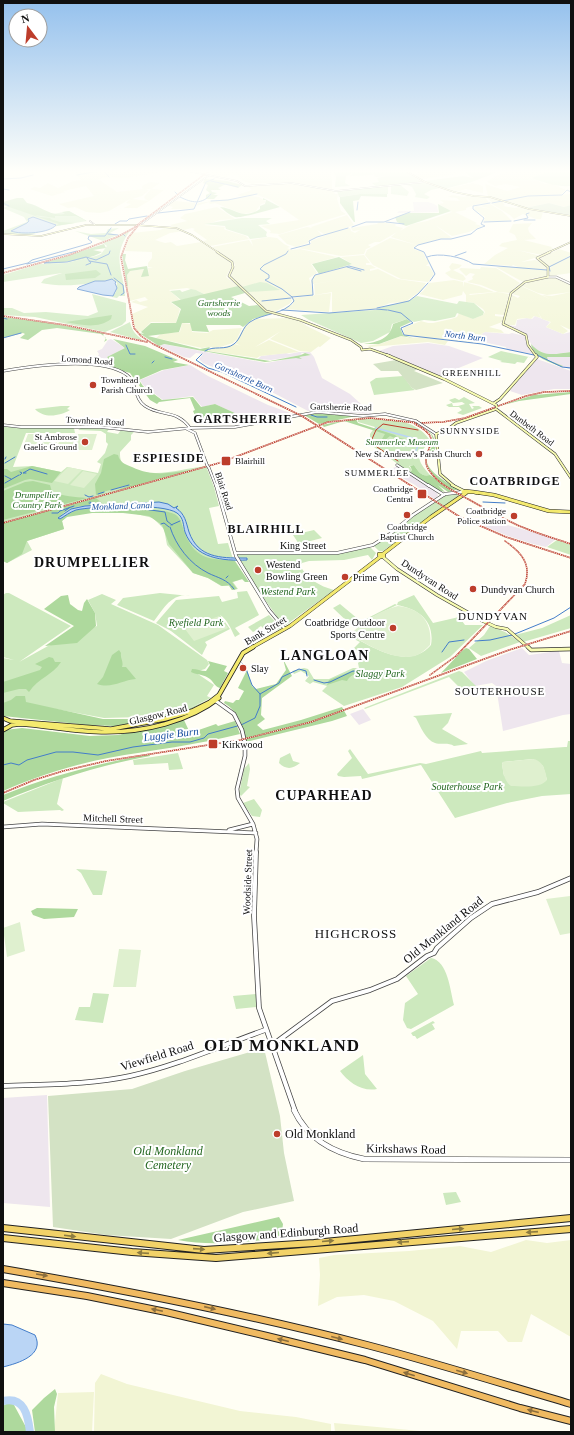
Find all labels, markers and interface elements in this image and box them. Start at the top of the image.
north arrow [8,8,48,48]
text: N [20,12,31,25]
park label: Gartsherrie woods [198,298,240,318]
water label: North Burn [443,328,487,344]
street label: Lomond Road [61,353,114,367]
water label: Gartsherrie Burn [213,360,275,395]
district label: GREENHILL [442,368,502,378]
place label: Townhead Parish Church [101,375,153,395]
marker: Townhead Parish Church [88,380,98,390]
street label: Gartsherrie Road [310,401,372,413]
street label: Dunbeth Road [508,408,556,448]
district label: GARTSHERRIE [193,412,293,426]
street label: Townhead Road [65,414,125,428]
district label: SUNNYSIDE [440,426,500,436]
place label: St Ambrose Gaelic Ground [24,432,77,452]
marker: St Ambrose Gaelic Ground [80,437,90,447]
park label: Summerlee Museum [366,437,439,447]
place label: New St Andrew's Parish Church [355,449,471,459]
marker: New St Andrew's Parish Church [474,449,484,459]
district label: ESPIESIDE [133,451,205,465]
marker: Blairhill [220,455,232,467]
place label: Blairhill [235,456,265,466]
district label: SUMMERLEE [345,468,409,478]
street label: Blair Road [213,471,235,512]
district label: COATBRIDGE [469,474,561,488]
place label: Coatbridge Central [373,484,413,504]
marker: Coatbridge Central [416,488,428,500]
park label: Drumpellier Country Park [12,490,63,510]
water label: Monkland Canal [90,500,153,512]
place label: Coatbridge Police station [457,506,506,526]
marker: Coatbridge Baptist Church [402,510,412,520]
marker: Coatbridge Police station [509,511,519,521]
district label: BLAIRHILL [227,522,305,536]
place label: Coatbridge Baptist Church [380,522,435,542]
street label: King Street [280,540,326,551]
district label: DRUMPELLIER [34,555,150,570]
street label: Dundyvan Road [399,557,460,602]
place label: Westend Bowling Green [266,559,327,582]
marker: Westend Bowling Green [253,565,263,575]
marker: Prime Gym [340,572,350,582]
place label: Prime Gym [353,572,400,583]
marker: Dundyvan Church [468,584,478,594]
place label: Dundyvan Church [481,584,555,595]
park label: Westend Park [261,586,316,597]
district label: DUNDYVAN [458,610,528,622]
street label: Bank Street [242,614,288,647]
park label: Ryefield Park [168,617,224,628]
place label: Coatbridge Outdoor Sports Centre [305,617,386,640]
marker: Coatbridge Outdoor Sports Centre [388,623,398,633]
district label: LANGLOAN [281,648,369,663]
marker: Slay [238,663,248,673]
place label: Slay [251,663,269,674]
park label: Slaggy Park [355,668,405,679]
district label: SOUTERHOUSE [455,685,545,697]
street label: Glasgow Road [128,702,188,727]
water label: Luggie Burn [142,725,200,743]
marker: Kirkwood [207,738,219,750]
place label: Kirkwood [222,739,263,750]
park label: Souterhouse Park [431,781,503,792]
district label: CUPARHEAD [275,788,373,803]
street label: Mitchell Street [83,812,143,825]
street label: Woodside Street [241,849,254,915]
street label: Old Monkland Road [400,894,486,966]
district label: HIGHCROSS [315,926,397,941]
district label: OLD MONKLAND [204,1036,360,1055]
street label: Viewfield Road [119,1038,195,1074]
place label: Old Monkland [285,1127,355,1141]
marker: Old Monkland [272,1129,282,1139]
street label: Kirkshaws Road [366,1141,446,1157]
park label: Old Monkland Cemetery [133,1144,204,1172]
street label: Glasgow and Edinburgh Road [213,1221,359,1245]
one-way arrow [452,1226,464,1232]
one-way arrow [526,1229,538,1236]
one-way arrow [63,1233,76,1239]
one-way arrow [322,1238,335,1245]
one-way arrow [396,1239,409,1246]
one-way arrow [193,1246,205,1253]
one-way arrow [137,1249,149,1256]
one-way arrow [267,1250,279,1256]
one-way arrow [35,1272,48,1278]
one-way arrow [204,1305,217,1311]
one-way arrow [151,1307,163,1313]
one-way arrow [331,1335,343,1341]
one-way arrow [277,1337,289,1343]
one-way arrow [456,1370,468,1376]
one-way arrow [403,1371,415,1377]
one-way arrow [527,1408,539,1414]

